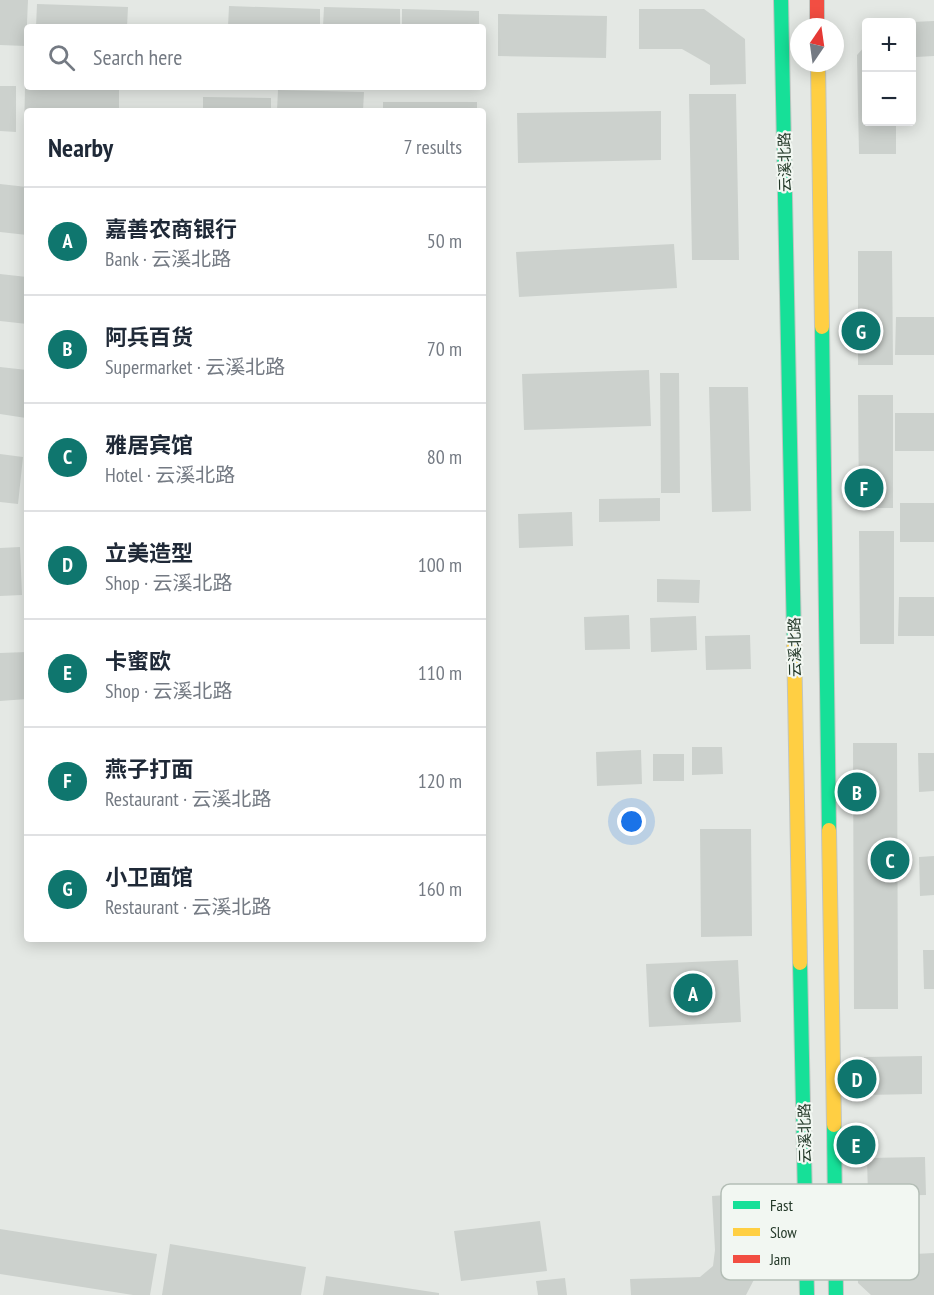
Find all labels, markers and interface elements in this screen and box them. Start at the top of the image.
north arrow [790,18,844,72]
map controls [862,18,916,126]
button: + [862,18,916,72]
search box [24,24,486,90]
icon: search [45,41,78,74]
text: Search here [93,43,182,71]
button: − [862,72,916,126]
text: Nearby [48,131,113,164]
street label: 云溪北路 [774,132,795,192]
text: 7 results [404,134,462,160]
text: 嘉善农商银行 [105,215,237,243]
text: A [62,228,73,254]
text: 50 m [427,228,462,254]
text: Bank · 云溪北路 [105,246,231,272]
pin: G [842,308,880,354]
text: 阿兵百货 [105,323,193,351]
text: B [63,336,72,362]
text: 70 m [427,336,462,362]
text: Supermarket · 云溪北路 [105,354,285,380]
text: 雅居宾馆 [105,431,193,459]
text: C [63,444,72,470]
text: 80 m [427,444,462,470]
text: Hotel · 云溪北路 [105,462,235,488]
pin: F [844,466,884,510]
text: 立美造型 [105,539,193,567]
text: D [62,552,73,578]
text: 100 m [418,552,462,578]
text: Shop · 云溪北路 [105,570,232,596]
street label: 云溪北路 [784,617,805,677]
text: 卡蜜欧 [105,647,171,675]
text: E [63,660,72,686]
text: 110 m [418,660,462,686]
text: Shop · 云溪北路 [105,678,232,704]
text: 燕子打面 [105,755,193,783]
text: F [63,768,72,794]
text: 120 m [418,768,462,794]
pin: B [838,770,876,814]
text: Restaurant · 云溪北路 [105,786,272,812]
your location [617,807,646,836]
pin: C [870,838,910,882]
text: 小卫面馆 [105,863,193,891]
text: G [62,876,73,902]
text: 160 m [418,876,462,902]
text: Restaurant · 云溪北路 [105,894,272,920]
pin: A [674,970,712,1016]
pin: D [838,1056,876,1102]
street label: 云溪北路 [794,1103,815,1163]
pin: E [836,1122,876,1168]
legend [721,1184,919,1280]
text: Fast [770,1195,793,1215]
text: Slow [770,1222,797,1242]
text: Jam [769,1249,791,1269]

